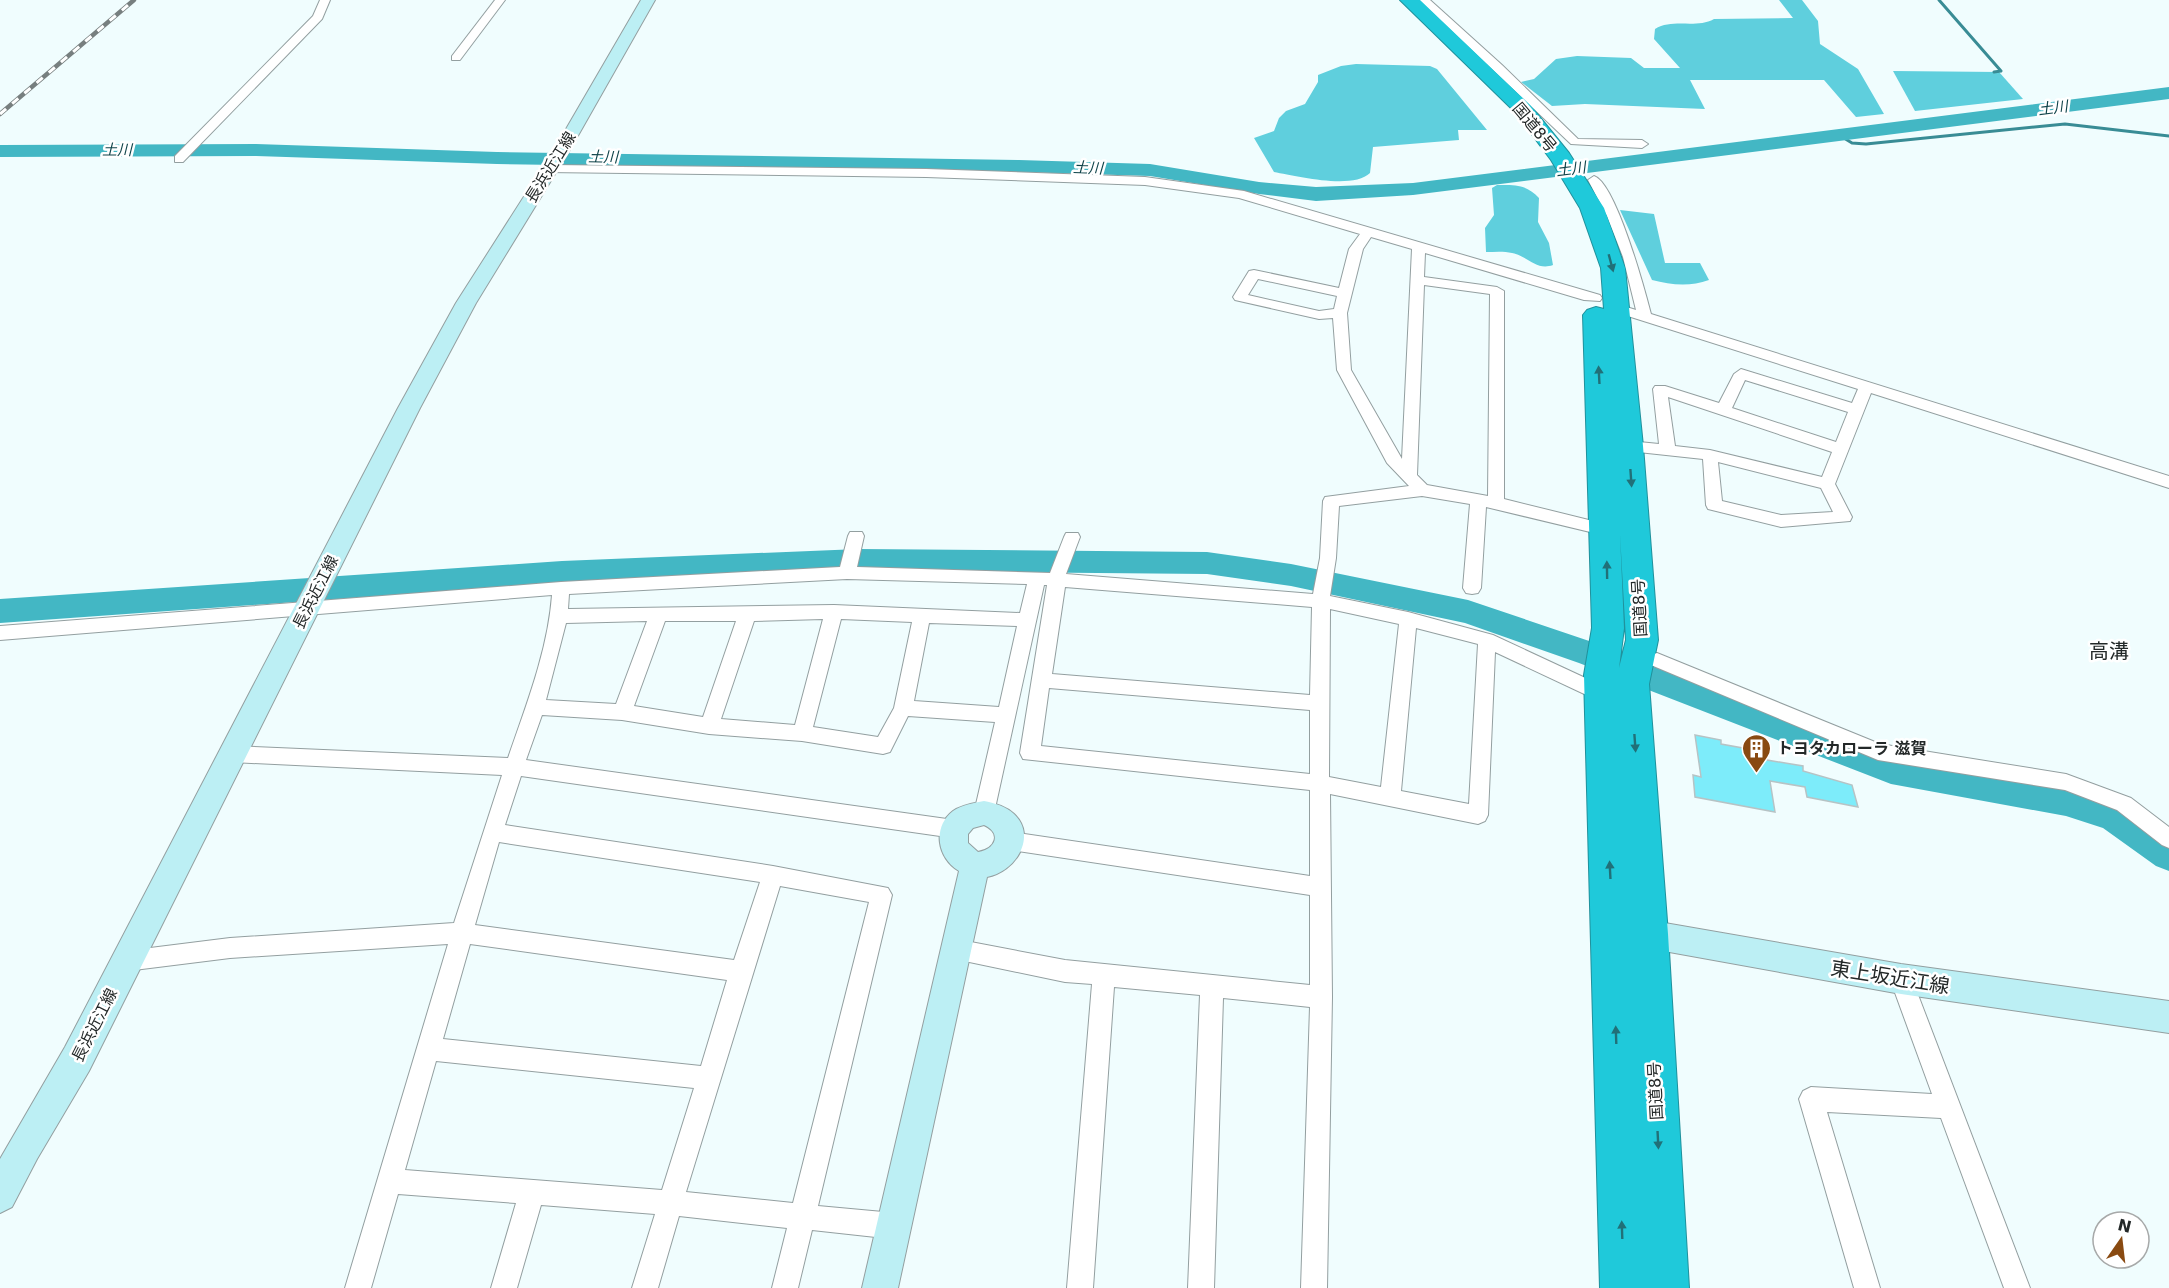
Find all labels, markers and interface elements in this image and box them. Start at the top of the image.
water label: 土川 [2037,97,2071,119]
street label: 国道8号 [1509,99,1561,156]
street label: 長浜近江線 [521,128,580,206]
water label: 土川 [102,141,134,159]
water label: 土川 [588,148,620,166]
water label: 土川 [1073,158,1105,178]
water label: 土川 [1555,158,1589,180]
one-way arrow [1607,254,1616,272]
one-way arrow [1594,365,1603,384]
one-way arrow [1627,468,1636,487]
street label: 長浜近江線 [289,552,342,632]
one-way arrow [1602,560,1611,579]
street label: 国道8号 [1628,578,1651,638]
district label: 高溝 [2089,639,2129,663]
building icon: トヨタカローラ 滋賀 [1740,732,1772,774]
one-way arrow [1631,733,1640,752]
place label: トヨタカローラ 滋賀 [1777,739,1927,758]
one-way arrow [1605,860,1614,879]
street label: 東上坂近江線 [1829,956,1951,998]
street label: 長浜近江線 [68,985,121,1065]
one-way arrow [1611,1025,1621,1044]
street label: 国道8号 [1644,1061,1667,1121]
one-way arrow [1653,1130,1662,1149]
north arrow [2091,1210,2151,1270]
text: N [2116,1215,2133,1237]
one-way arrow [1618,1220,1627,1239]

